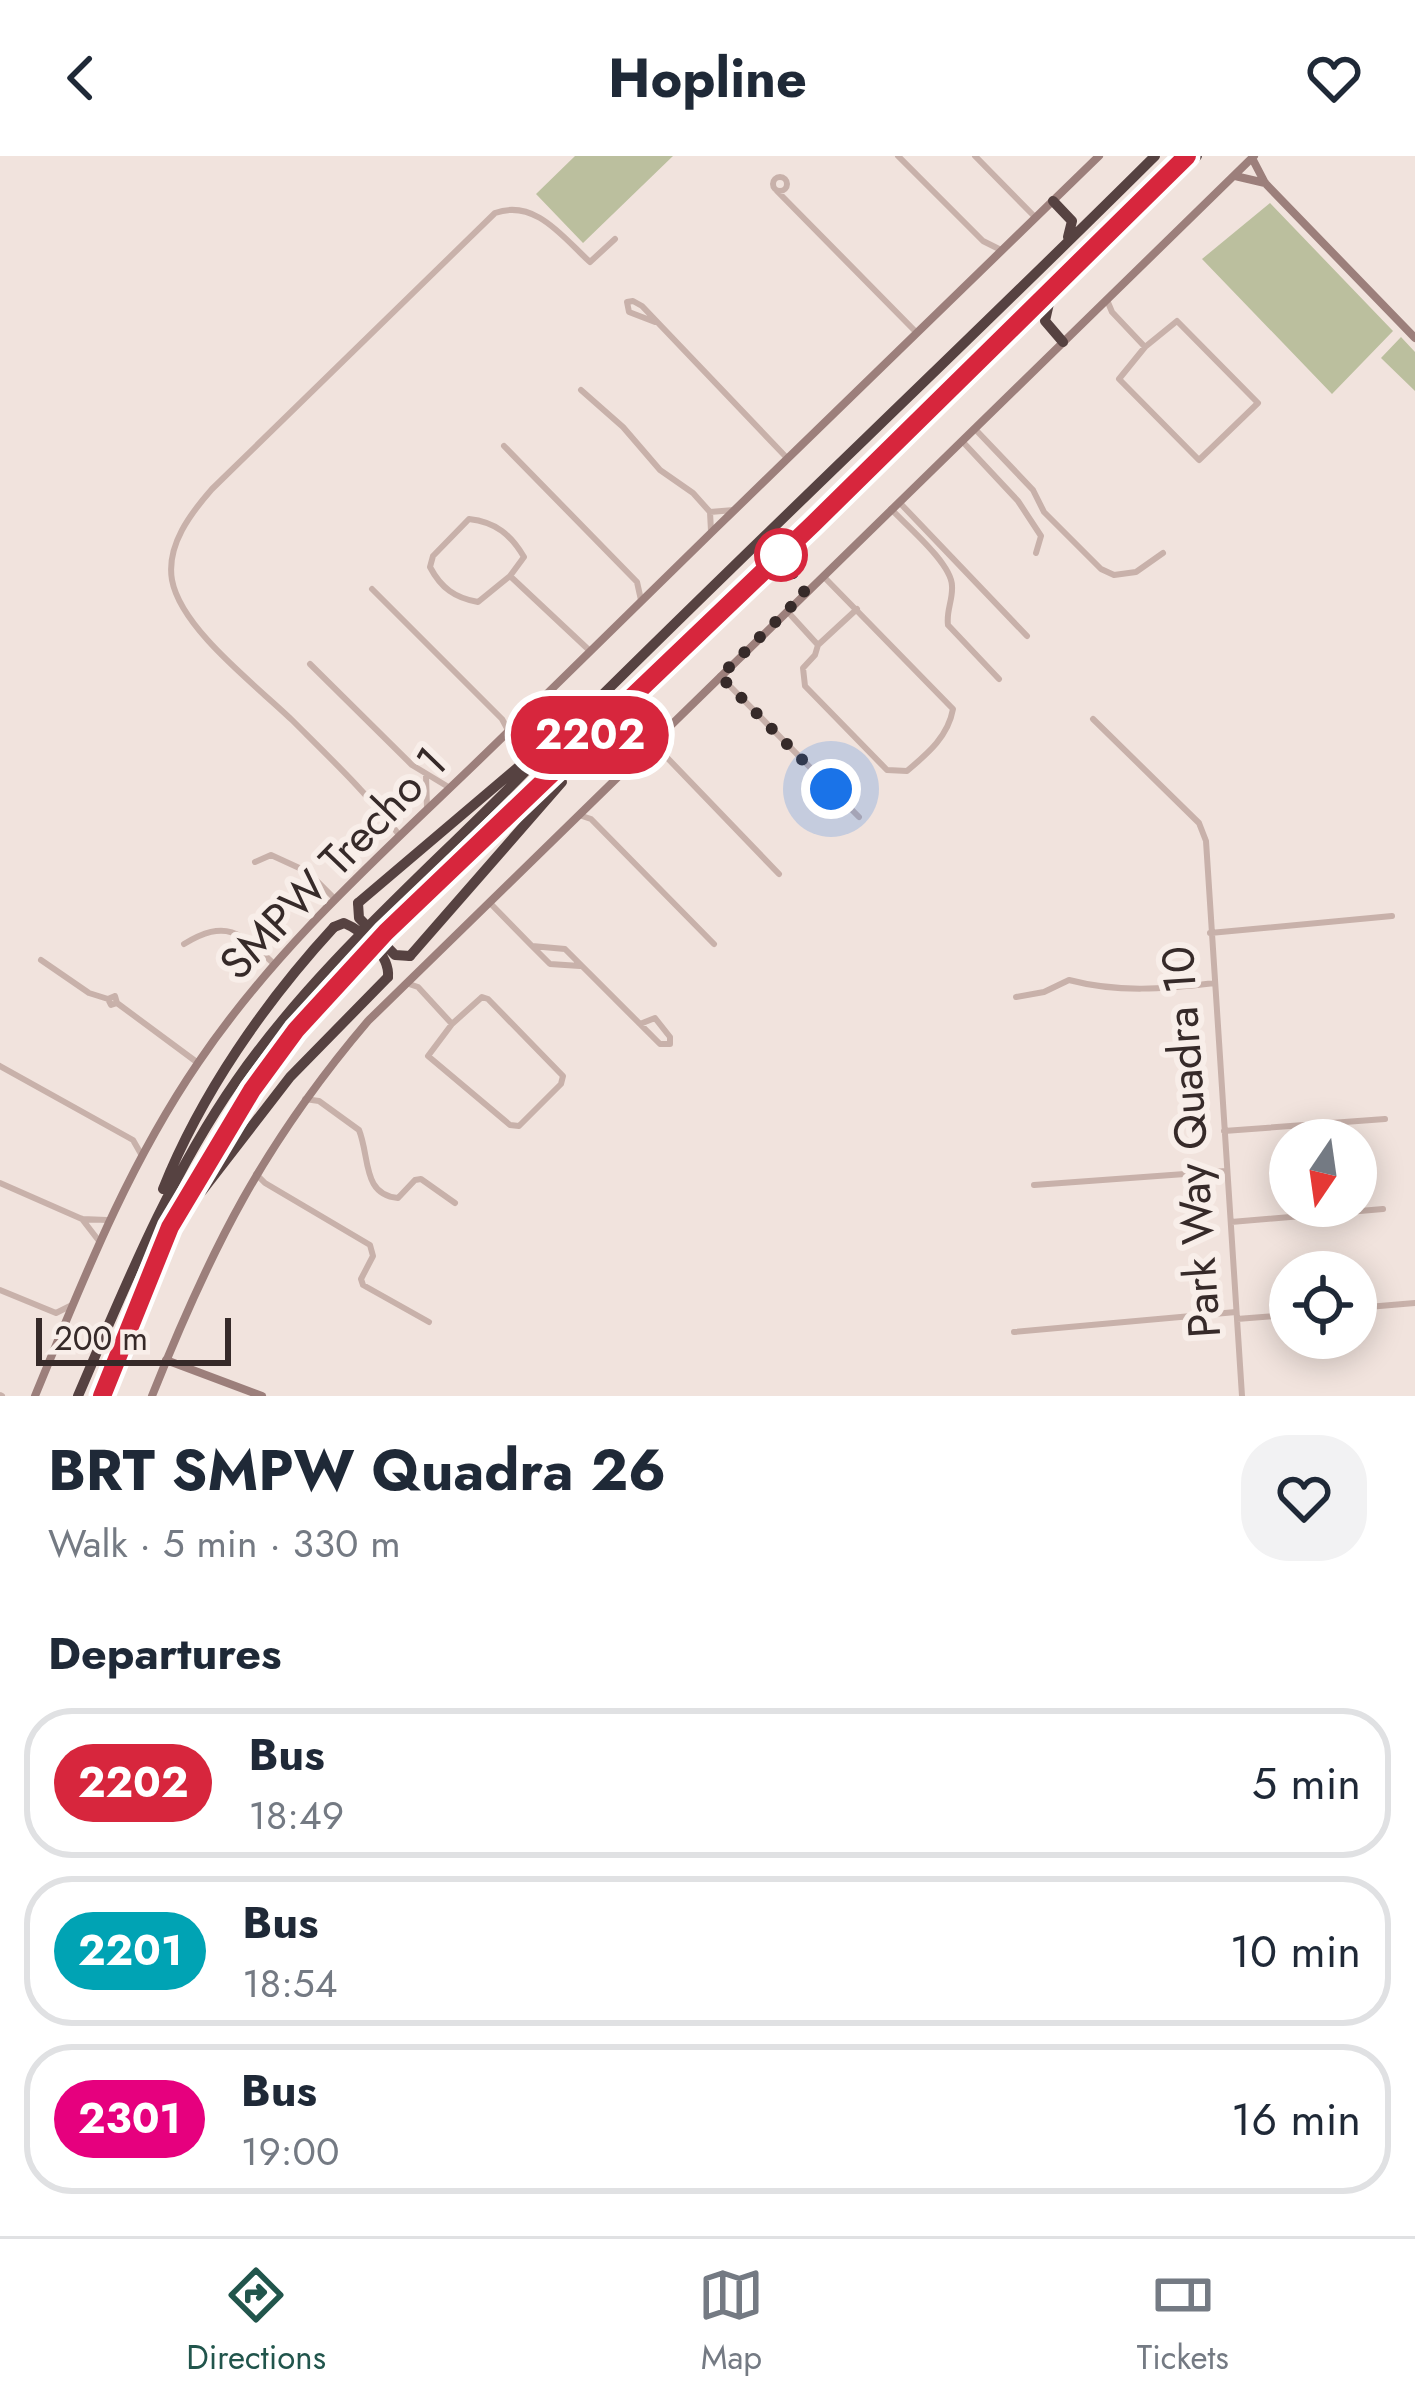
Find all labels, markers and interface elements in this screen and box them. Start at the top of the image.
text: Hopline [608,39,807,117]
icon: back [48,45,114,111]
icon: heart [1301,45,1367,111]
unlabelled marker [756,530,806,580]
line badge: 2202 [506,696,674,774]
text: 2202 [535,704,645,765]
street label: SMPW Trecho 1 [205,732,461,994]
your location [801,759,861,819]
street label: Park Way Quadra 10 [1145,944,1237,1340]
north arrow [1269,1119,1377,1227]
map controls [1269,1119,1377,1359]
button: locate [1269,1251,1377,1359]
scale bar [36,1312,231,1365]
text: 200 m [54,1315,148,1362]
text: BRT SMPW Quadra 26 [48,1429,666,1511]
button: heart [1241,1435,1367,1561]
text: Walk · 5 min · 330 m [48,1515,401,1572]
text: Departures [48,1621,282,1686]
text: Bus [248,1722,325,1787]
text: 5 min [1252,1751,1361,1816]
text: 2202 [78,1752,188,1813]
text: 18:49 [248,1787,344,1844]
text: Bus [242,1890,319,1955]
text: 10 min [1230,1919,1361,1984]
text: 2201 [78,1920,182,1981]
text: 18:54 [242,1955,338,2012]
text: Bus [241,2058,317,2123]
text: 16 min [1231,2087,1361,2152]
text: 2301 [78,2088,181,2149]
text: 19:00 [241,2123,339,2180]
tab: Directions [186,2262,326,2381]
tab: Map [698,2262,764,2381]
tab: Tickets [1137,2262,1229,2381]

